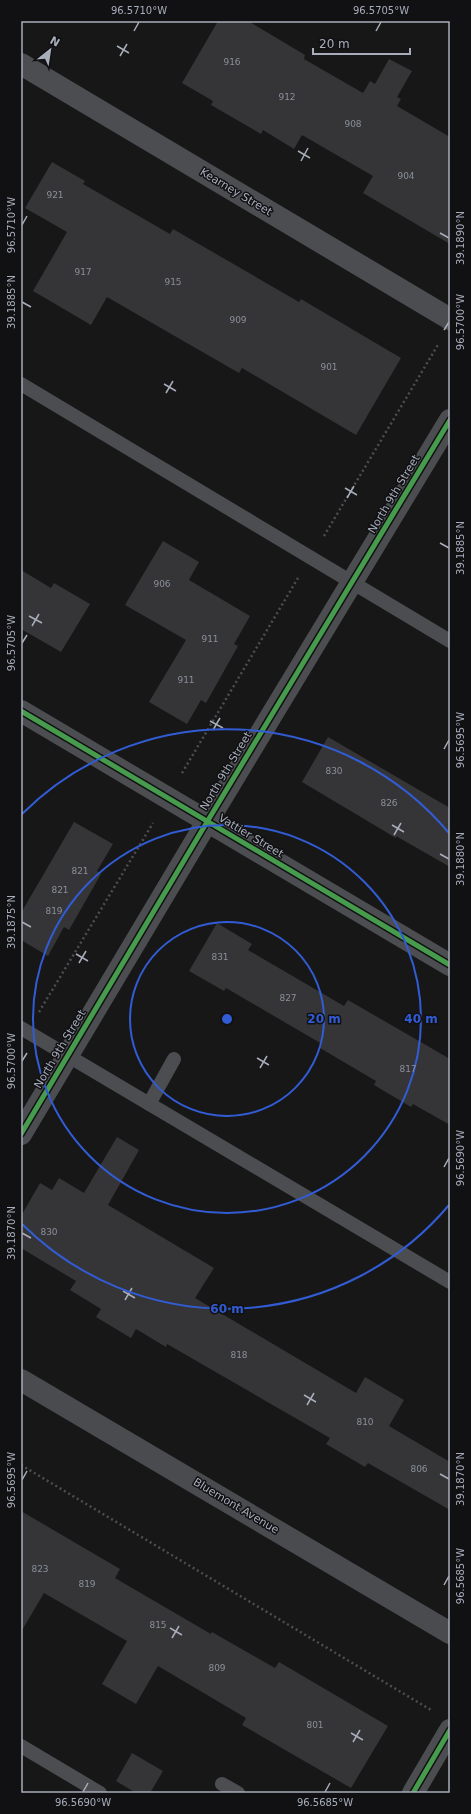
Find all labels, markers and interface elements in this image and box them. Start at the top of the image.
text: 96.5710°W [111,5,167,16]
text: 96.5705°W [353,5,409,16]
north arrow [30,30,70,70]
scale bar [313,30,410,56]
text: N [48,34,62,50]
text: 20 m [319,37,350,51]
house number: 916 [223,57,241,67]
house number: 912 [278,92,296,102]
house number: 908 [344,119,362,129]
street label: Kearney Street [198,165,275,219]
house number: 904 [397,171,415,181]
house number: 921 [46,190,64,200]
text: 96.5710°W [6,197,17,253]
text: 39.1890°N [455,211,466,265]
house number: 917 [74,267,92,277]
text: 39.1885°N [6,275,17,329]
house number: 915 [164,277,182,287]
text: 96.5700°W [455,294,466,350]
house number: 909 [229,315,247,325]
house number: 901 [320,362,338,372]
street label: North 9th Street [365,452,423,536]
text: 39.1885°N [455,521,466,575]
house number: 906 [153,579,171,589]
text: 96.5705°W [6,615,17,671]
house number: 911 [201,634,219,644]
house number: 911 [177,675,195,685]
text: 96.5695°W [455,712,466,768]
street label: North 9th Street [197,729,255,813]
house number: 830 [325,766,343,776]
house number: 826 [380,798,398,808]
street label: Vattier Street [216,812,286,861]
text: 39.1880°N [455,832,466,886]
house number: 821 [71,866,89,876]
house number: 821 [51,885,69,895]
text: 39.1875°N [6,895,17,949]
house number: 819 [45,906,63,916]
house number: 831 [211,952,229,962]
house number: 827 [279,993,297,1003]
street label: North 9th Street [31,1007,89,1091]
centre of rings [220,1012,234,1026]
text: 20 m [307,1012,341,1026]
text: 40 m [404,1012,438,1026]
text: 96.5700°W [6,1033,17,1089]
house number: 817 [399,1064,417,1074]
text: 96.5690°W [455,1130,466,1186]
text: 39.1870°N [6,1206,17,1260]
house number: 830 [40,1227,58,1237]
text: 60 m [210,1302,244,1316]
house number: 818 [230,1350,248,1360]
house number: 810 [356,1417,374,1427]
text: 96.5695°W [6,1452,17,1508]
text: 39.1870°N [455,1452,466,1506]
house number: 806 [410,1464,428,1474]
street label: Bluemont Avenue [191,1475,281,1537]
text: 96.5685°W [455,1548,466,1604]
house number: 823 [31,1564,49,1574]
house number: 819 [78,1579,96,1589]
house number: 815 [149,1620,167,1630]
house number: 809 [208,1663,226,1673]
house number: 801 [306,1720,324,1730]
text: 96.5690°W [55,1797,111,1808]
text: 96.5685°W [297,1797,353,1808]

